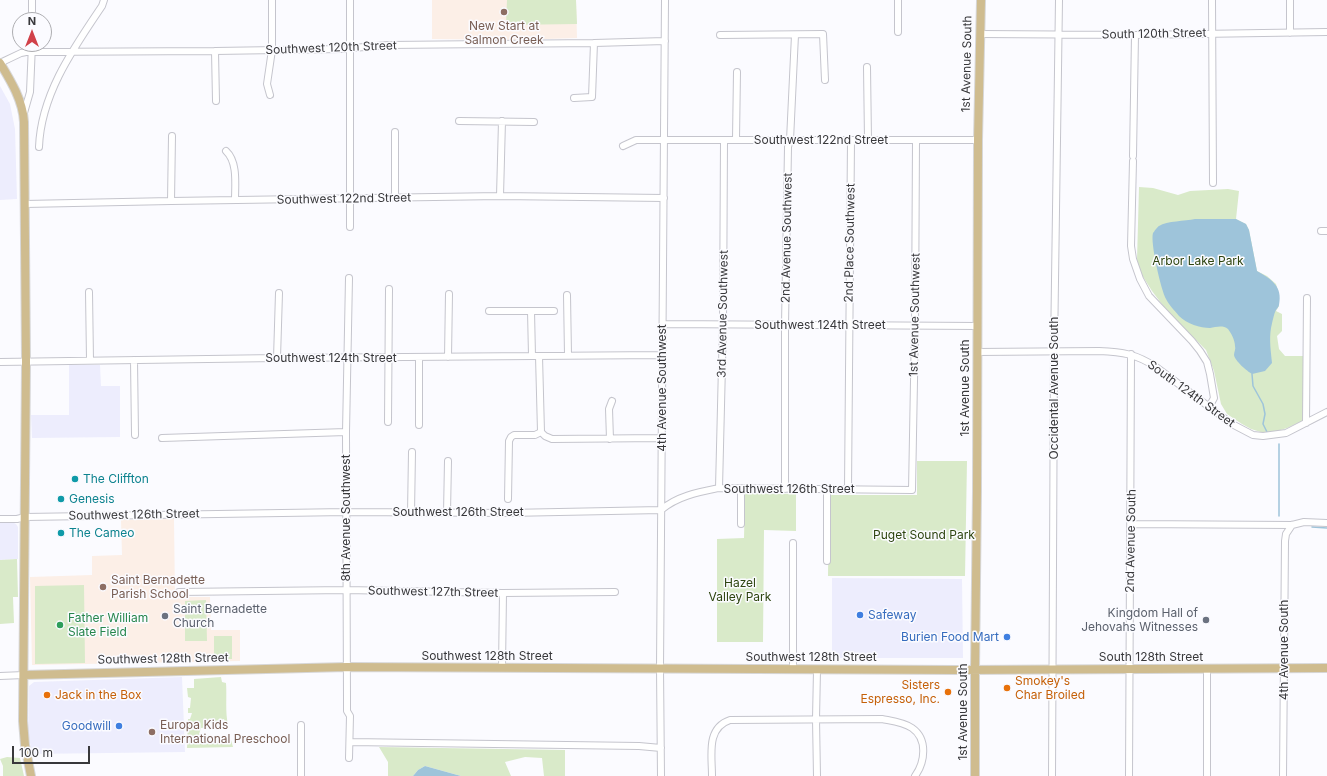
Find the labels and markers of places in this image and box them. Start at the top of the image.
marker: New Start at Salmon Creek [499,7,509,17]
place label: New Start at Salmon Creek [464,19,544,47]
place label: The Cliffton [83,472,149,486]
marker: The Cliffton [70,474,80,484]
place label: Genesis [69,492,115,506]
marker: Genesis [56,494,66,504]
place label: The Cameo [69,526,134,540]
marker: The Cameo [56,528,66,538]
place label: Saint Bernadette Parish School [111,573,205,601]
marker: Saint Bernadette Parish School [98,582,108,592]
place label: Saint Bernadette Church [173,602,267,630]
place label: Kingdom Hall of Jehovahs Witnesses [1081,606,1198,634]
place label: Safeway [868,608,916,622]
marker: Safeway [855,610,865,620]
place label: Father William Slate Field [68,611,148,639]
marker: Saint Bernadette Church [160,611,170,621]
marker: Kingdom Hall of Jehovahs Witnesses [1201,615,1211,625]
marker: Father William Slate Field [55,620,65,630]
place label: Burien Food Mart [901,630,999,644]
marker: Burien Food Mart [1002,632,1012,642]
place label: Smokey's Char Broiled [1015,674,1085,702]
place label: Sisters Espresso, Inc. [860,678,940,706]
marker: Smokey's Char Broiled [1002,683,1012,693]
marker: Sisters Espresso, Inc. [943,687,953,697]
place label: Jack in the Box [55,688,141,702]
marker: Jack in the Box [42,690,52,700]
place label: Europa Kids International Preschool [160,718,290,746]
place label: Goodwill [62,719,111,733]
marker: Goodwill [114,721,124,731]
marker: Europa Kids International Preschool [147,727,157,737]

